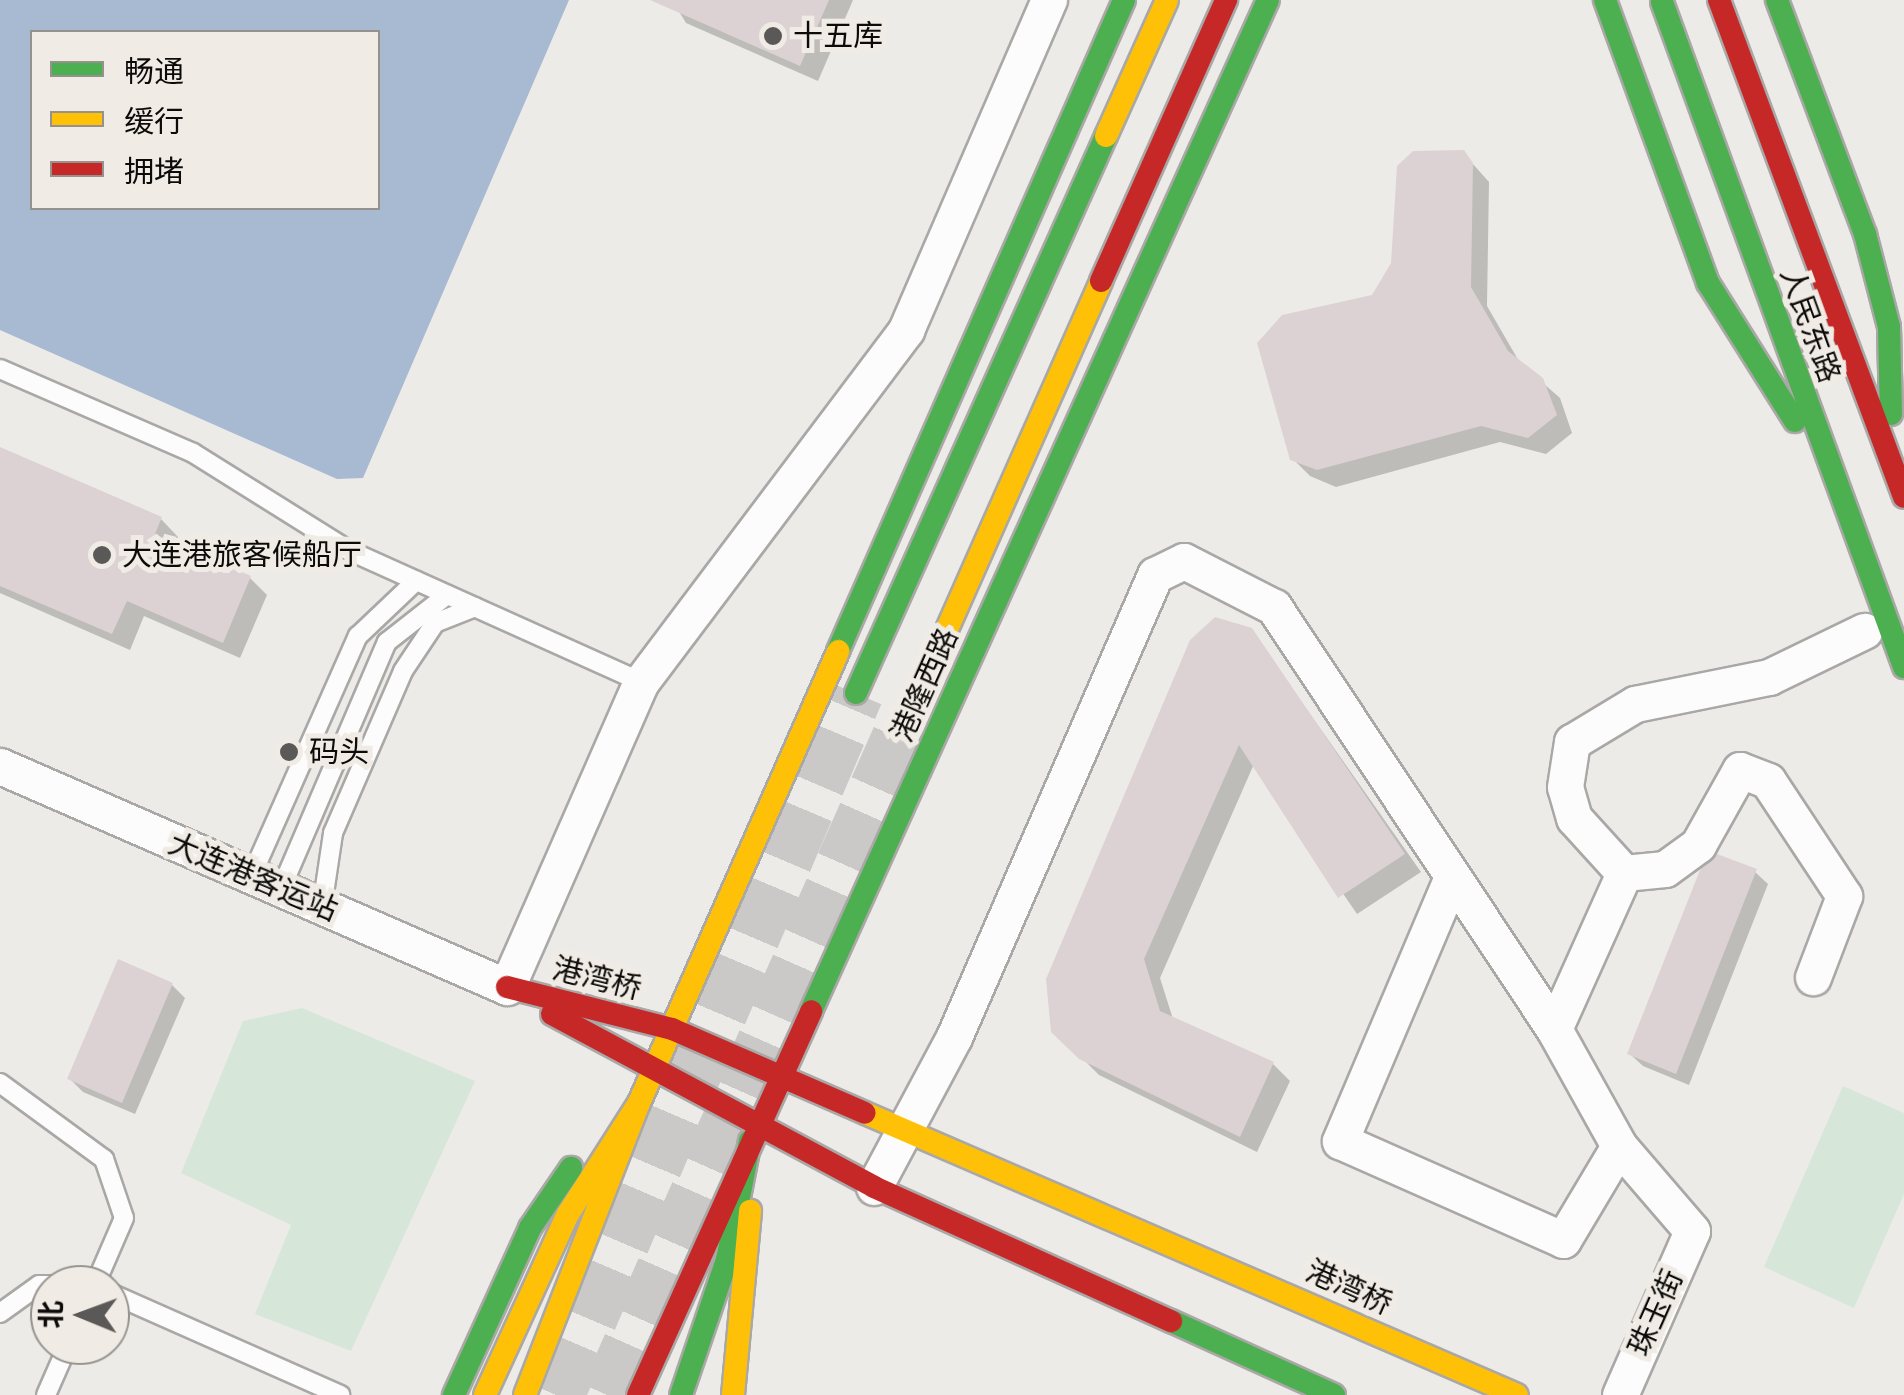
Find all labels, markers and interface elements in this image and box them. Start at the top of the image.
place label: 十五库 [793,18,883,54]
marker: 十五库 [762,25,784,47]
legend [30,30,380,210]
text: 畅通 [124,55,184,88]
text: 缓行 [124,105,184,138]
text: 拥堵 [124,155,184,188]
street label: 人民东路 [1773,262,1847,388]
place label: 大连港旅客候船厅 [122,537,362,573]
marker: 大连港旅客候船厅 [91,544,113,566]
street label: 港隆西路 [884,623,966,747]
place label: 码头 [309,734,369,770]
marker: 码头 [278,741,300,763]
street label: 大连港客运站 [163,825,343,929]
street label: 港湾桥 [549,951,645,1007]
street label: 港湾桥 [1301,1253,1397,1323]
north arrow [30,1265,130,1365]
street label: 珠玉街 [1621,1265,1691,1361]
text: 北 [36,1300,67,1329]

